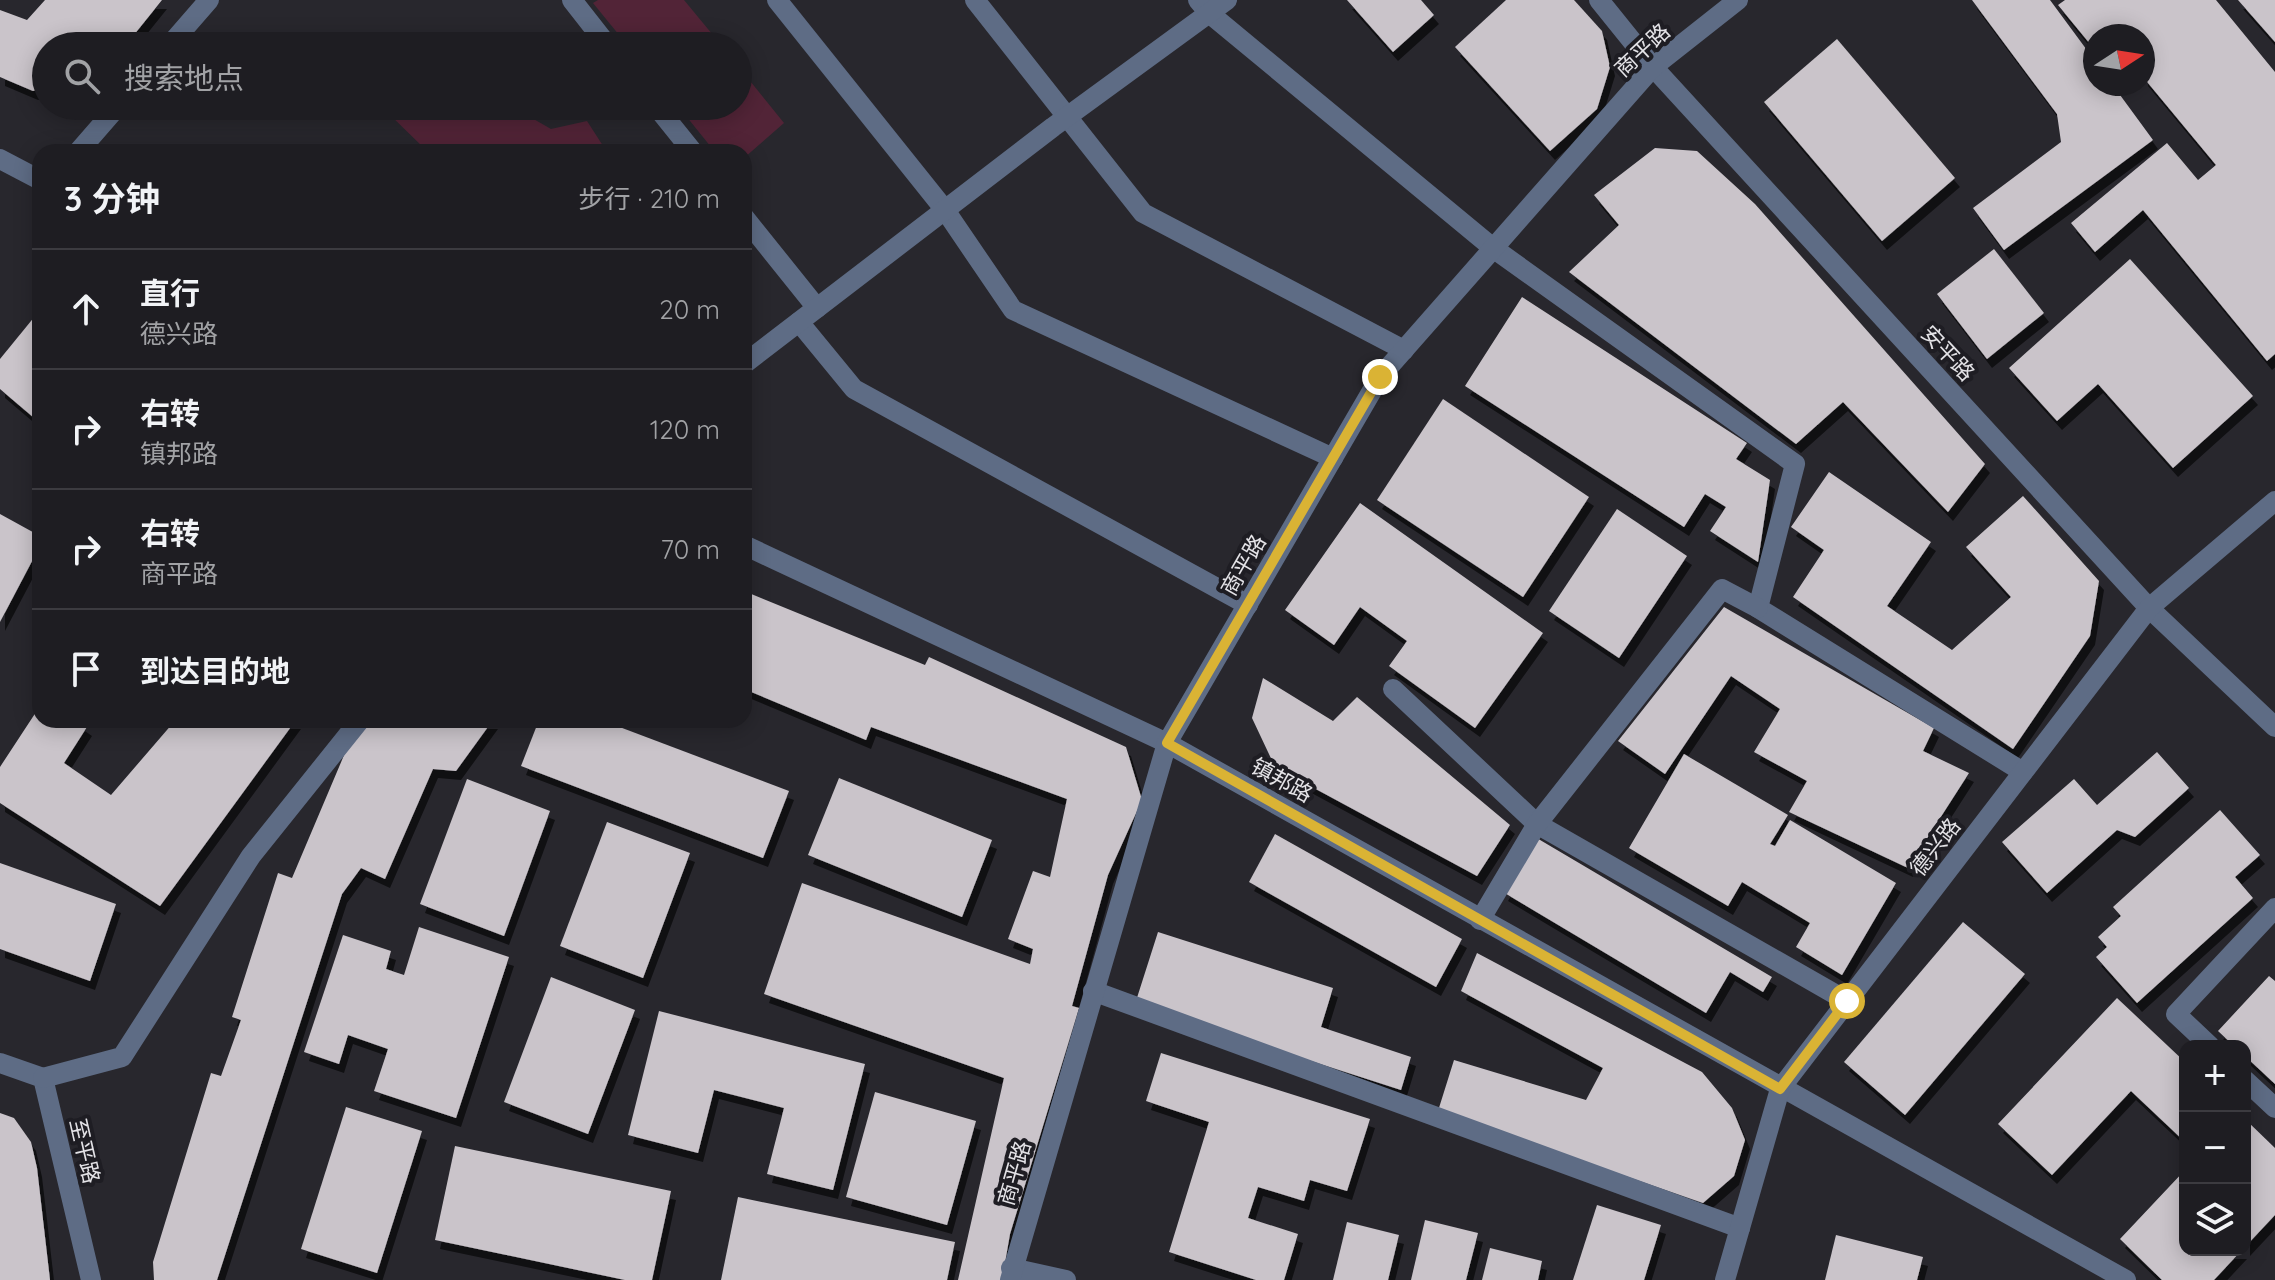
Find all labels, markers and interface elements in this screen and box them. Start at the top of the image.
street label: 商平路 [1608,17,1676,83]
north arrow [2083,24,2155,96]
search box [32,32,752,120]
icon: search [60,54,104,98]
text: 搜索地点 [124,59,244,97]
text: 3 分钟 [64,177,160,220]
text: 步行 · 210 m [578,182,720,215]
text: 直行 [140,274,200,312]
icon: ahead [64,287,108,331]
text: 20 m [659,293,720,326]
text: 德兴路 [140,317,218,350]
street label: 安平路 [1915,319,1981,387]
route end [1362,359,1398,395]
text: 右转 [140,394,200,432]
icon: right [64,407,108,451]
text: 120 m [650,413,720,446]
text: 镇邦路 [140,437,218,470]
text: 右转 [140,514,200,552]
icon: right [64,527,108,571]
street label: 商平路 [1214,529,1272,601]
text: 70 m [660,533,720,566]
text: 商平路 [140,557,218,590]
icon: arrive [64,647,108,691]
text: 到达目的地 [140,652,290,690]
street label: 镇邦路 [1246,752,1318,808]
street label: 德兴路 [1904,812,1966,882]
route start [1829,983,1865,1019]
map controls [2179,1040,2251,1256]
button: + [2179,1040,2251,1112]
button: − [2179,1112,2251,1184]
street label: 至平路 [64,1116,106,1186]
street label: 商平路 [991,1137,1037,1209]
button: layers [2179,1184,2251,1256]

